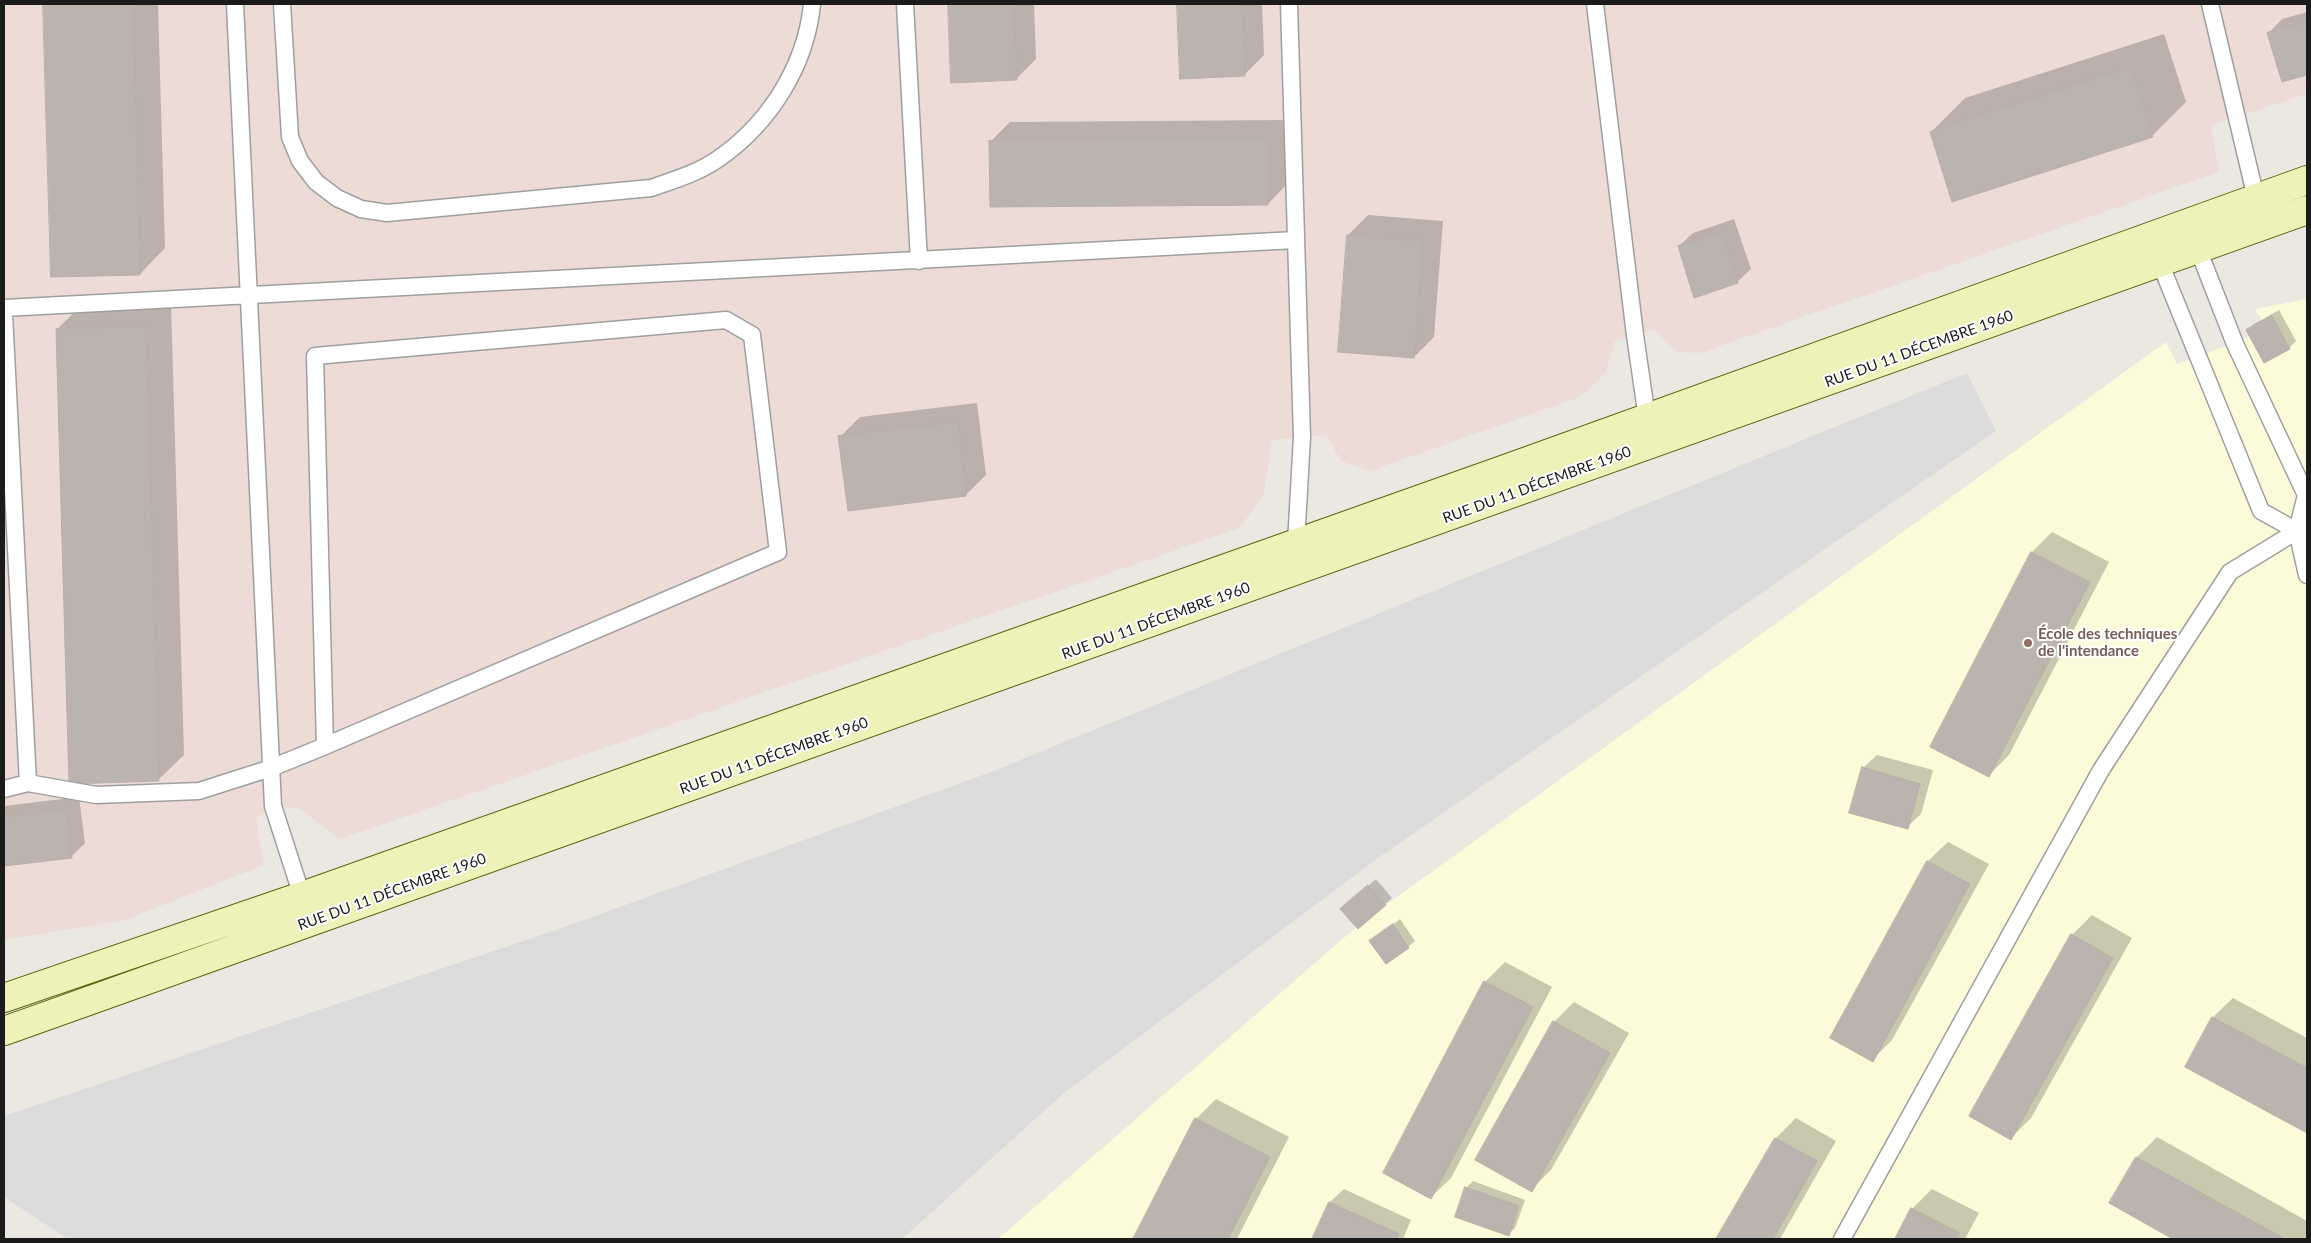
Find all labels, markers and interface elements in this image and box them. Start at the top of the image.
street label: RUE DU 11 DÉCEMBRE 1960 [1822,306,2016,392]
street label: RUE DU 11 DÉCEMBRE 1960 [1440,442,1634,528]
street label: RUE DU 11 DÉCEMBRE 1960 [1059,578,1253,664]
place label: École des techniques de l'intendance [2038,625,2177,660]
marker: École des techniques de l'intendance [2022,637,2034,649]
street label: RUE DU 11 DÉCEMBRE 1960 [677,713,871,799]
street label: RUE DU 11 DÉCEMBRE 1960 [295,849,489,935]

